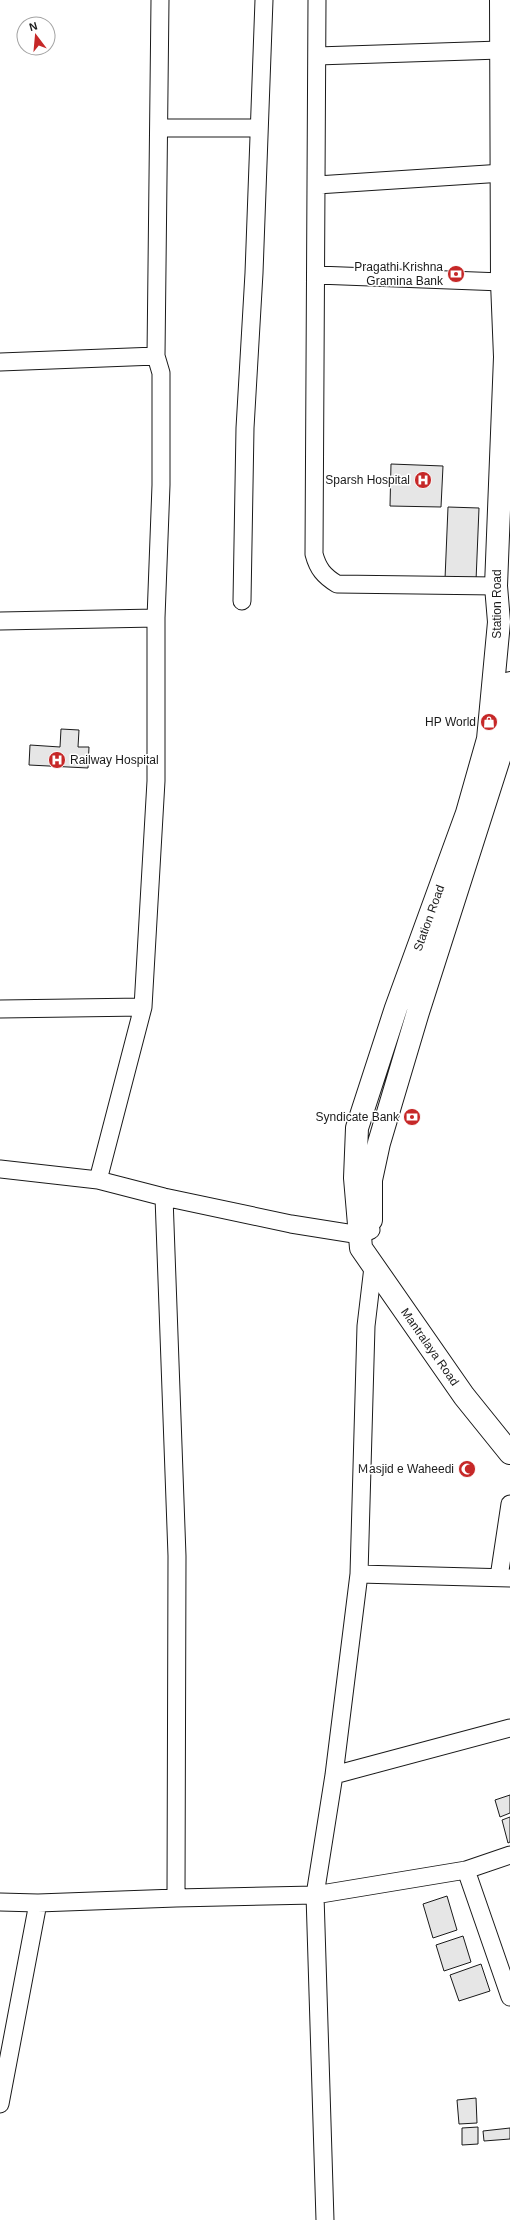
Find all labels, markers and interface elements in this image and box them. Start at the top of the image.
north arrow [16,16,56,56]
text: N [28,20,39,33]
place label: Pragathi Krishna Gramina Bank [354,260,444,288]
bank icon: Pragathi Krishna Gramina Bank [446,264,466,284]
hospital icon: Sparsh Hospital [413,470,433,490]
place label: Sparsh Hospital [325,473,410,487]
street label: Station Road [490,569,504,639]
shop icon: HP World [479,712,499,732]
place label: HP World [425,715,476,729]
hospital icon: Railway Hospital [47,750,67,770]
place label: Railway Hospital [70,753,159,767]
street label: Station Road [411,883,447,953]
bank icon: Syndicate Bank [402,1107,422,1127]
place label: Syndicate Bank [316,1110,400,1124]
street label: Mantralaya Road [398,1306,462,1388]
mosque icon: Ｍasjid e Waheedi [457,1459,477,1479]
place label: Ｍasjid e Waheedi [357,1462,454,1476]

